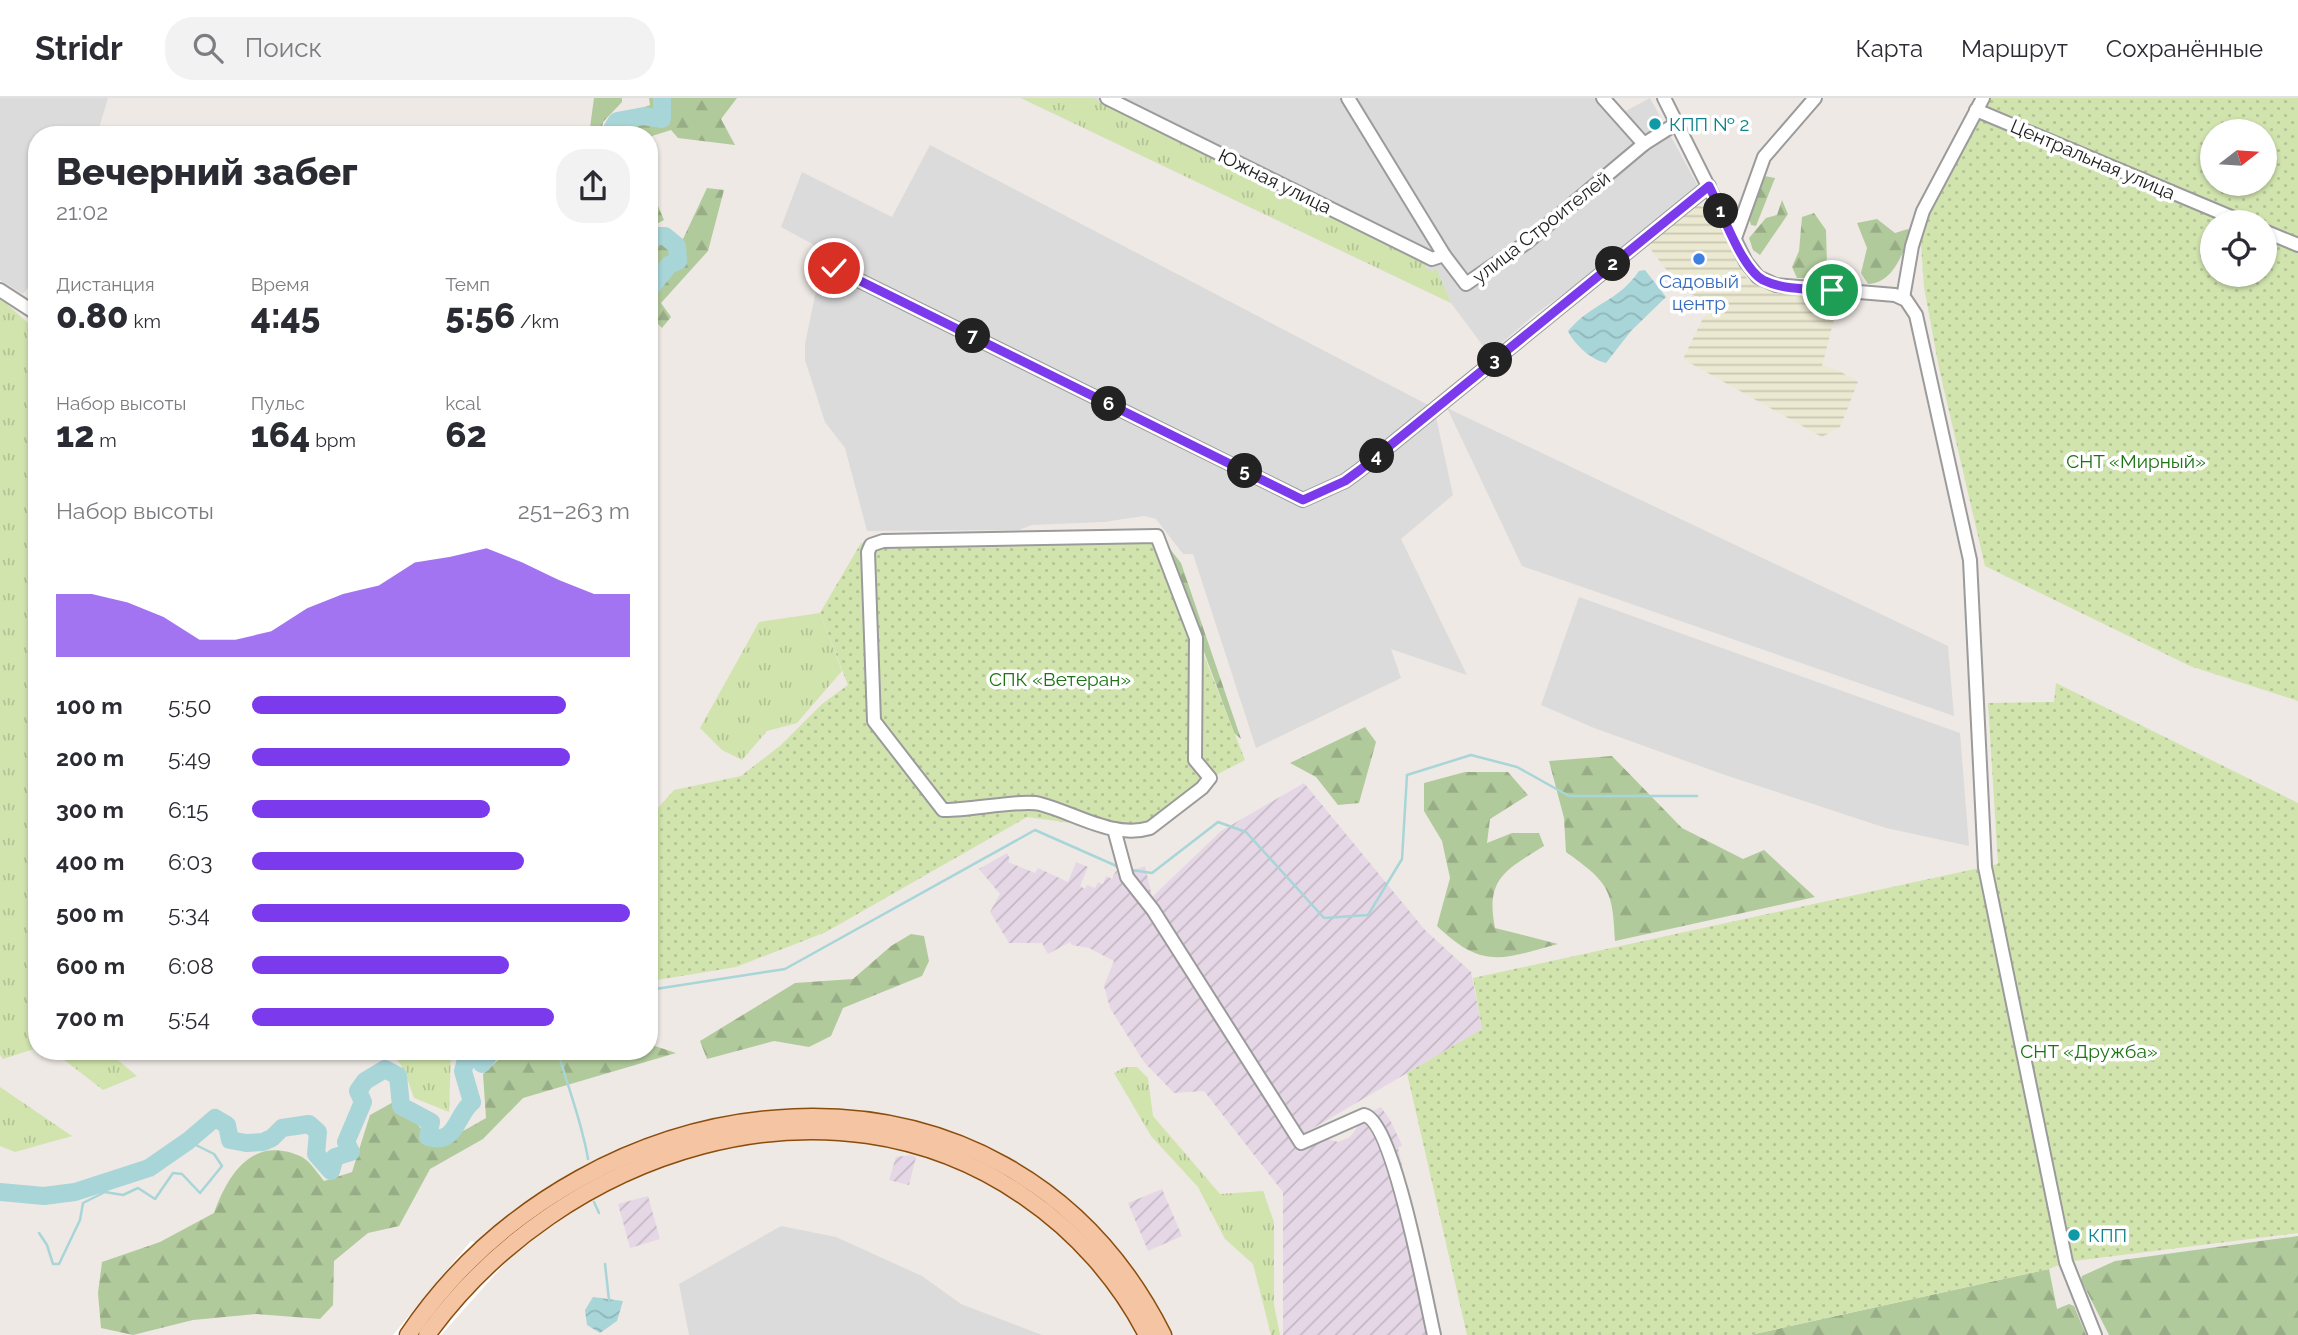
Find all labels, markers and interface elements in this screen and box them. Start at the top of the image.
search box [165,17,655,80]
text: Stridr [35,29,123,68]
icon: search [189,29,227,67]
text: Поиск [245,33,322,63]
text: Карта [1855,34,1923,63]
text: Маршрут [1961,34,2068,63]
text: Сохранённые [2106,34,2263,63]
place label: КПП № 2 [1669,113,1749,135]
street label: Центральная улица [2007,114,2179,204]
marker: КПП № 2 [1647,116,1663,132]
north arrow [2200,119,2277,196]
map controls [2200,119,2277,287]
street label: Южная улица [1215,144,1335,218]
text: Вечерний забег [56,149,358,194]
button: share [556,149,630,223]
street label: улица Строителей [1468,166,1614,288]
pin: 1 [1704,194,1738,228]
text: 21:02 [56,198,108,225]
text: 1 [1716,199,1725,221]
button: locate [2200,210,2277,287]
pin [804,238,864,298]
pin: 2 [1596,246,1630,282]
icon: check [815,249,853,287]
marker: Садовый центр [1691,251,1707,267]
text: 2 [1607,252,1618,274]
pin [1802,260,1862,320]
place label: Садовый центр [1659,270,1739,314]
icon: arrive [1813,271,1851,309]
text: Дистанция [56,273,155,295]
text: Время [251,273,309,295]
text: Темп [445,273,490,295]
text: 0.80 [56,295,129,336]
text: 4:45 [251,295,320,336]
text: 5:56 [445,295,515,336]
text: km [129,310,161,332]
text: /km [515,310,559,332]
pin: 7 [956,318,990,354]
text: 7 [967,324,978,346]
pin: 3 [1478,342,1512,378]
text: 3 [1489,348,1500,370]
pin: 6 [1092,386,1126,422]
text: Набор высоты [56,392,186,414]
text: Пульс [251,392,305,414]
text: kcal [445,392,481,414]
text: 6 [1103,392,1114,414]
text: 12 [56,414,94,455]
text: 164 [251,414,310,455]
text: 62 [445,414,487,455]
text: m [94,429,117,451]
text: bpm [310,429,356,451]
pin: 4 [1360,438,1394,474]
text: 4 [1371,444,1382,466]
park label: СНТ «Мирный» [2066,450,2206,472]
pin: 5 [1228,454,1262,488]
text: 5 [1239,459,1250,481]
text: Набор высоты [56,497,214,524]
text: 251–263 m [518,497,630,524]
park label: СПК «Ветеран» [989,668,1131,690]
text: 100 m [56,692,123,719]
text: 5:50 [168,692,211,719]
text: 200 m [56,744,124,771]
text: 5:49 [168,744,211,771]
text: 300 m [56,796,124,823]
text: 6:15 [168,796,209,823]
text: 400 m [56,848,124,875]
text: 6:03 [168,848,213,875]
text: 500 m [56,900,124,927]
text: 5:34 [168,900,210,927]
text: 600 m [56,952,125,979]
text: 6:08 [168,952,214,979]
text: 700 m [56,1004,124,1031]
text: 5:54 [168,1004,210,1031]
park label: СНТ «Дружба» [2020,1040,2158,1062]
place label: КПП [2088,1224,2127,1246]
marker: КПП [2066,1227,2082,1243]

